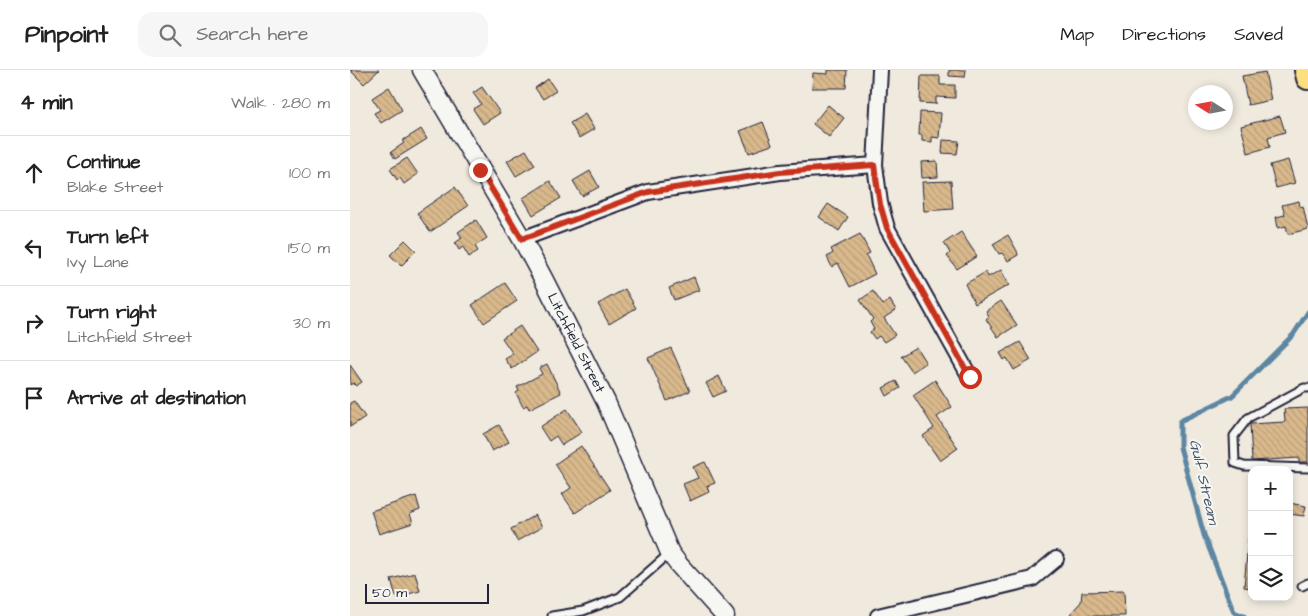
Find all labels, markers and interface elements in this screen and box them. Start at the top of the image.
search box [138,12,488,57]
text: Pinpoint [25,18,108,52]
icon: search [156,21,184,49]
text: Search here [196,21,308,48]
text: Map [1060,22,1094,47]
text: Directions [1122,22,1206,47]
text: Saved [1234,22,1283,47]
north arrow [1188,85,1233,130]
text: 4 min [20,88,73,117]
text: Walk · 280 m [231,92,330,114]
text: Continue [67,149,141,176]
icon: ahead [20,159,48,187]
route end [469,159,492,182]
text: 100 m [289,162,330,184]
text: Blake Street [67,176,163,198]
text: Turn left [67,224,148,251]
icon: left [20,234,48,262]
text: 150 m [288,237,330,259]
text: Ivy Lane [67,251,129,273]
street label: Litchfield Street [542,290,610,397]
text: Turn right [67,299,156,326]
icon: right [20,309,48,337]
text: 30 m [293,312,330,334]
text: Litchfield Street [67,326,192,348]
route start [959,366,982,389]
icon: arrive [20,384,48,412]
text: Arrive at destination [67,385,246,412]
water label: Gulf Stream [1184,437,1224,528]
map controls [1248,466,1293,601]
button: + [1248,466,1293,511]
button: − [1248,511,1293,556]
button: layers [1248,556,1293,601]
scale bar [365,581,489,604]
text: 50 m [372,583,407,603]

